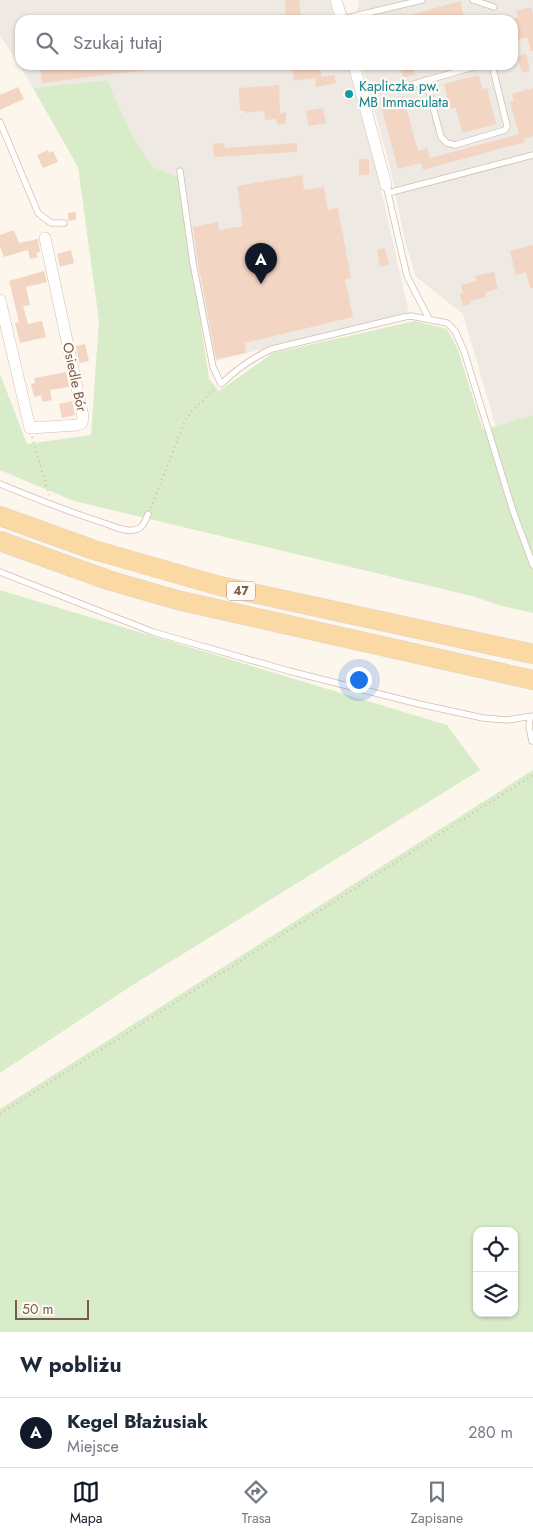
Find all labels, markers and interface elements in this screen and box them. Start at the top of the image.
search box [15,15,518,70]
icon: search [33,29,61,57]
text: Szukaj tutaj [73,29,163,56]
place label: Kapliczka pw. MB Immaculata [359,76,448,112]
marker: Kapliczka pw. MB Immaculata [343,88,355,100]
pin: A [245,243,277,284]
street label: Osiedle Bór [58,340,92,414]
road number: 47 [227,582,255,600]
your location [346,667,372,693]
map controls [473,1227,518,1317]
button: locate [473,1227,518,1272]
button: layers [473,1272,518,1317]
scale bar [15,1297,89,1320]
text: 50 m [22,1299,53,1319]
text: W pobliżu [20,1350,121,1380]
text: Kegel Błażusiak [67,1408,208,1435]
text: A [30,1421,42,1444]
text: 280 m [468,1421,513,1444]
text: Miejsce [67,1435,119,1458]
tab: Mapa [70,1478,102,1528]
tab: Trasa [242,1478,271,1528]
tab: Zapisane [410,1478,463,1528]

